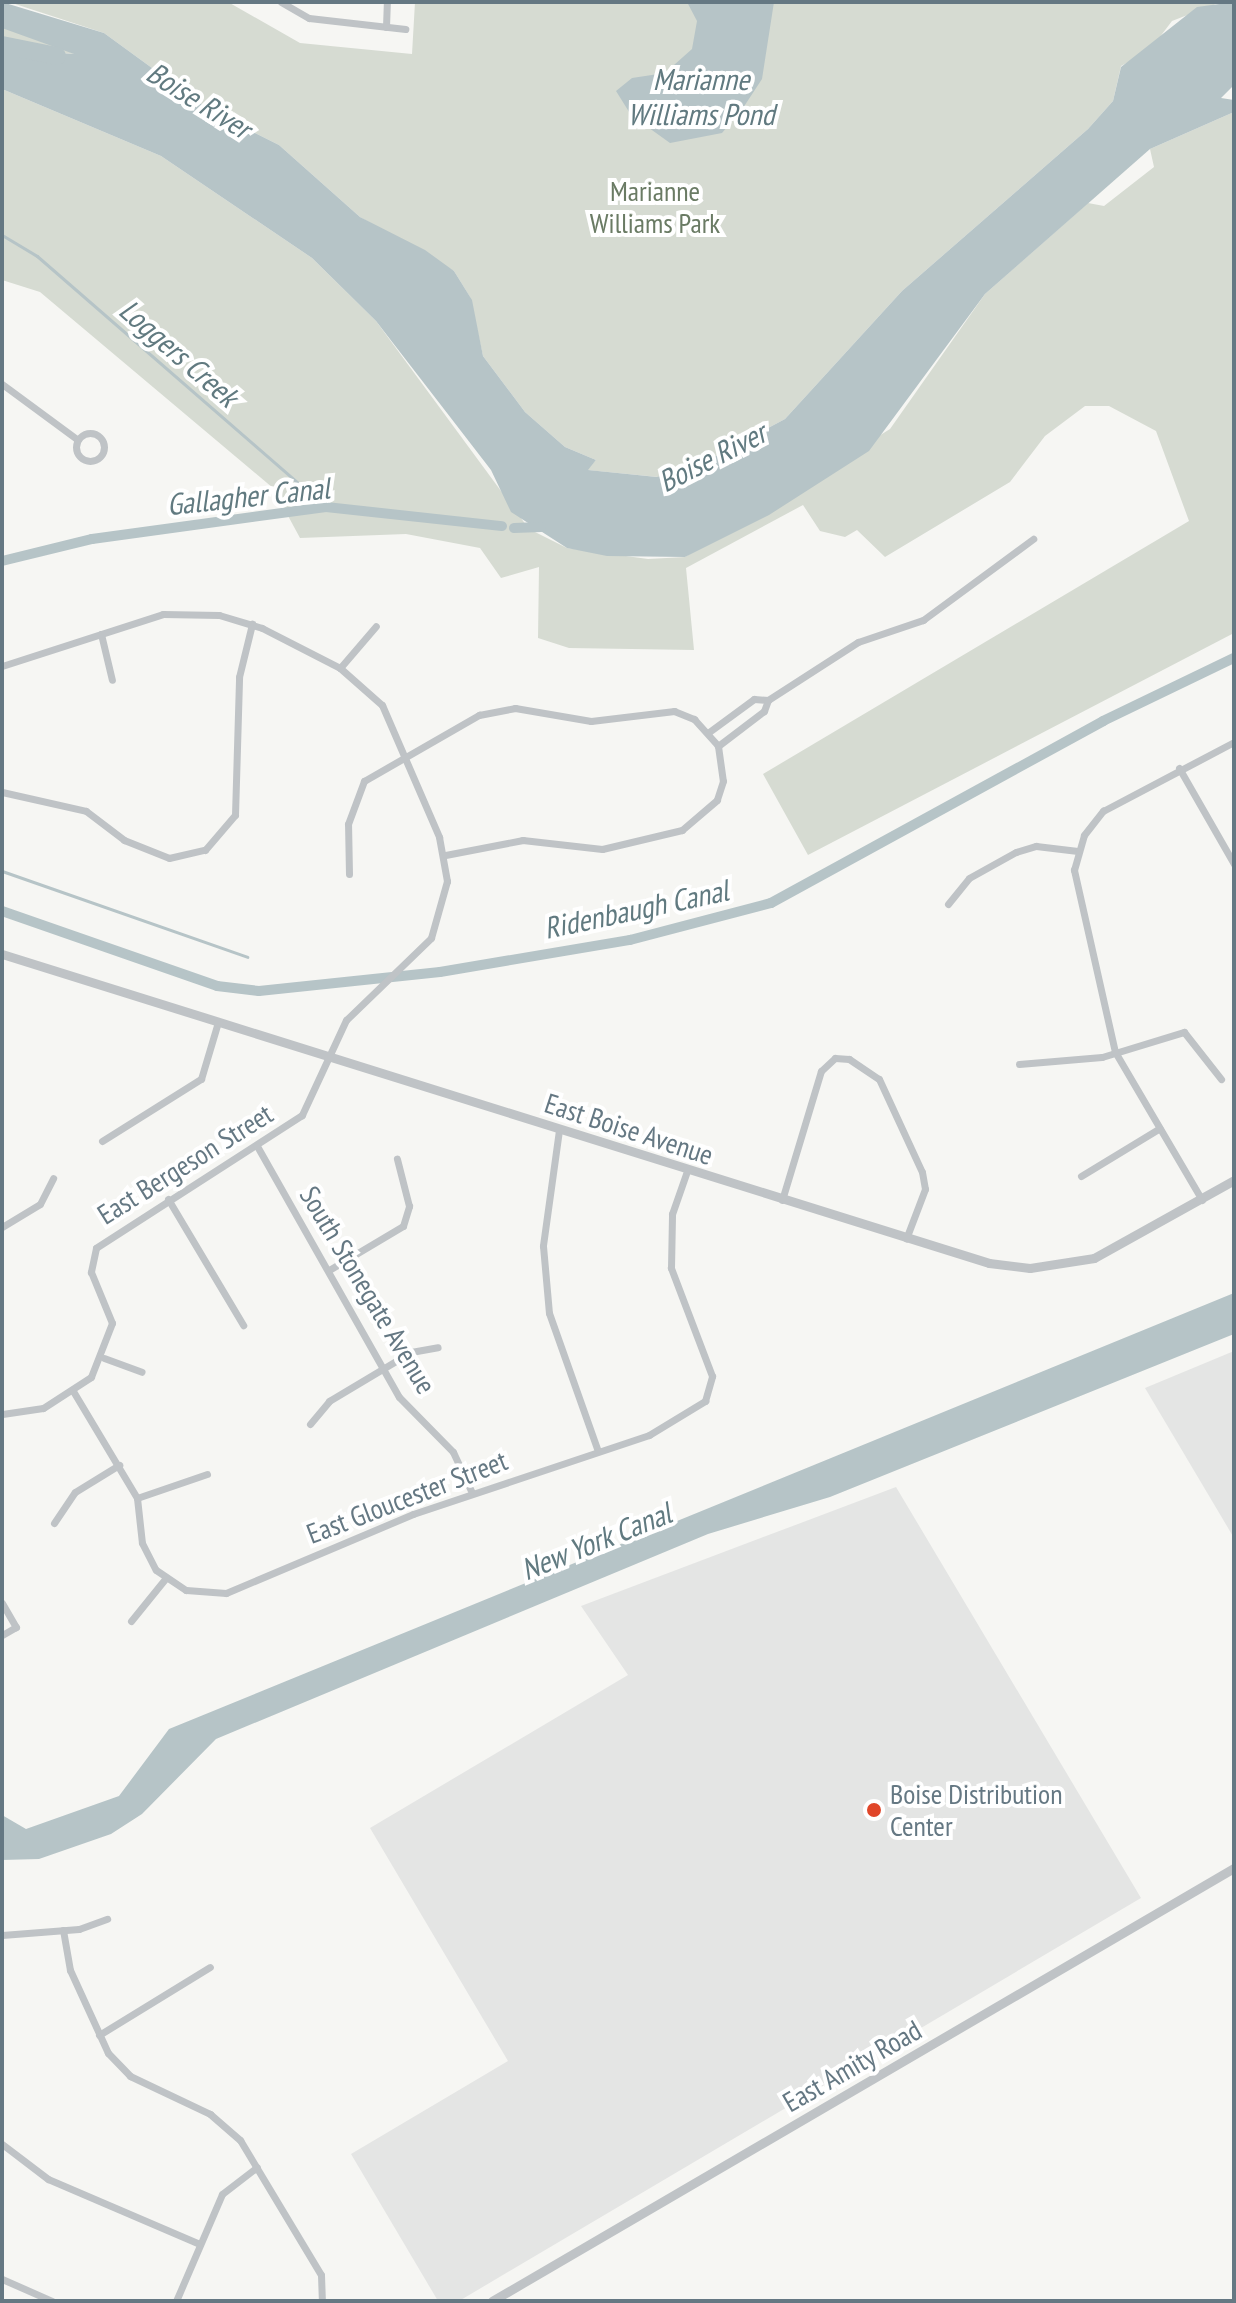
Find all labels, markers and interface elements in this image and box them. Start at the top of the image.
water label: Boise River [140,54,258,146]
water label: Marianne Williams Pond [628,61,774,132]
park label: Marianne Williams Park [590,174,720,240]
water label: Loggers Creek [113,292,245,414]
water label: Boise River [652,415,772,499]
water label: Gallagher Canal [165,470,331,522]
water label: Ridenbaugh Canal [541,872,731,946]
street label: East Boise Avenue [540,1086,718,1172]
street label: East Bergeson Street [91,1097,279,1231]
street label: South Stonegate Avenue [293,1180,443,1400]
street label: East Gloucester Street [302,1443,512,1551]
water label: New York Canal [515,1494,677,1588]
place label: Boise Distribution Center [890,1777,1062,1843]
marker: Boise Distribution Center [865,1801,883,1819]
street label: East Amity Road [776,2013,928,2119]

